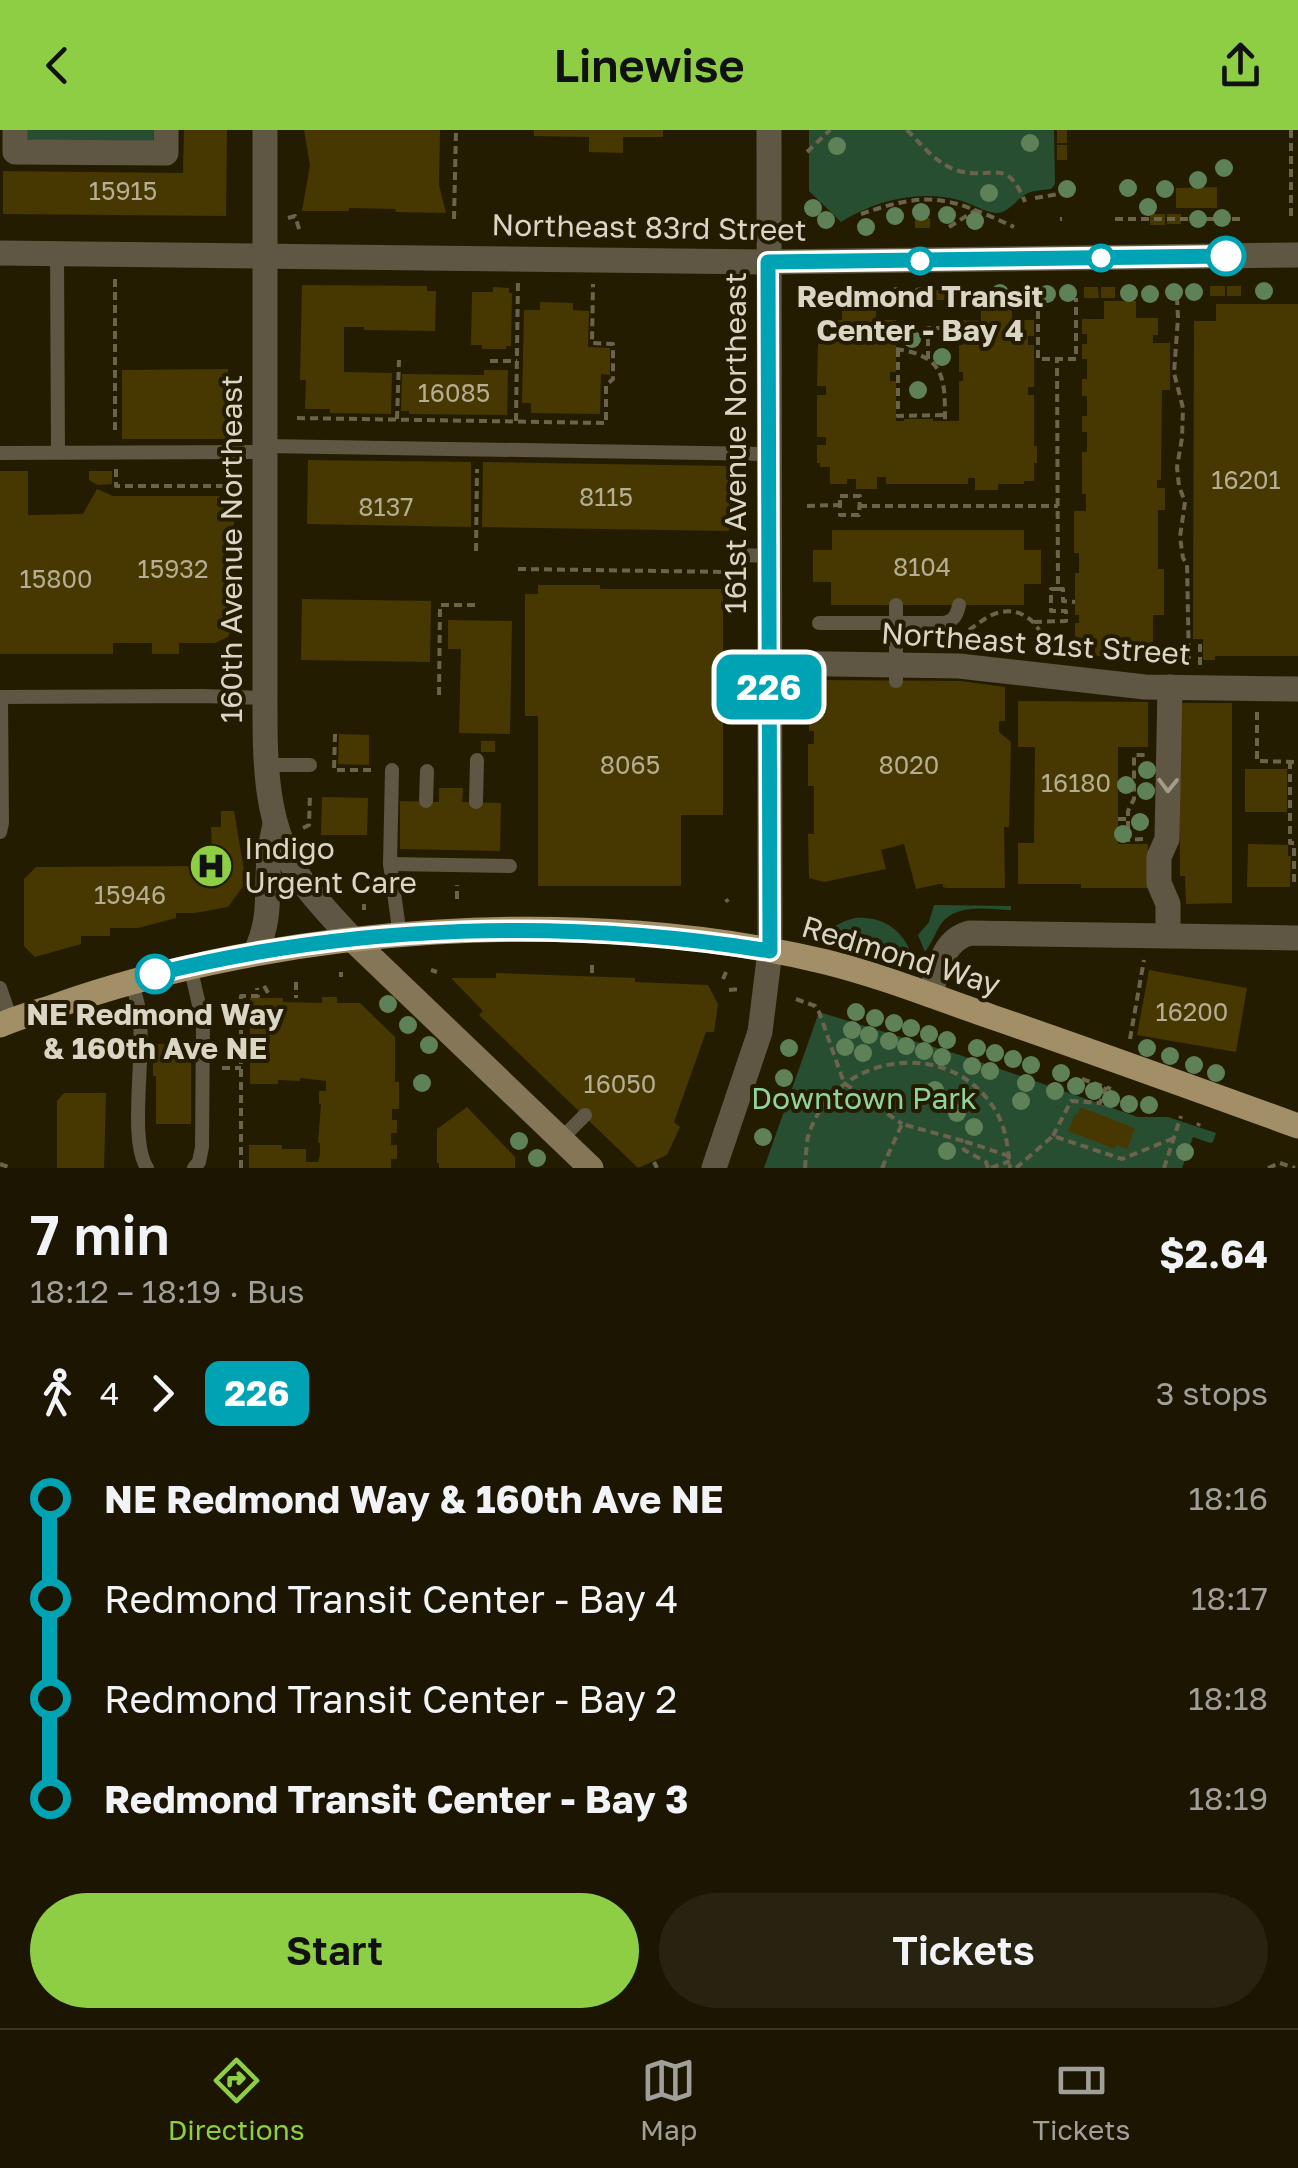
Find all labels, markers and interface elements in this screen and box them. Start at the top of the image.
icon: back [30,38,85,93]
text: Linewise [553,38,745,92]
icon: share [1213,38,1268,93]
house number: 15915 [89,175,157,206]
street label: Northeast 83rd Street [491,206,807,248]
unlabelled marker [1207,237,1245,275]
unlabelled marker [1088,245,1114,271]
marker: Redmond Transit Center - Bay 4 [907,248,933,274]
street label: 161st Avenue Northeast [717,272,753,614]
place label: Redmond Transit Center - Bay 4 [796,278,1044,348]
street label: 160th Avenue Northeast [213,375,249,723]
house number: 16085 [418,377,490,408]
house number: 16201 [1211,464,1281,495]
house number: 8115 [579,481,633,512]
house number: 8137 [358,491,414,522]
house number: 8104 [893,551,951,582]
house number: 15932 [138,553,208,584]
house number: 15800 [20,563,92,594]
street label: Northeast 81st Street [880,614,1192,672]
line badge: 226 [712,654,826,720]
text: 226 [737,666,801,708]
house number: 8065 [600,749,660,780]
house number: 8020 [879,749,939,780]
house number: 16180 [1041,767,1111,798]
one-way arrow [1157,778,1179,793]
place label: Indigo Urgent Care [244,830,417,900]
hospital icon: Indigo Urgent Care [188,843,234,889]
house number: 15946 [94,879,166,910]
street label: Redmond Way [798,908,1005,1002]
marker: NE Redmond Way & 160th Ave NE [136,955,174,993]
place label: NE Redmond Way & 160th Ave NE [26,996,284,1066]
house number: 16200 [1156,996,1228,1027]
house number: 16050 [584,1068,656,1099]
park label: Downtown Park [751,1080,977,1116]
text: 7 min [30,1201,170,1267]
text: $2.64 [1159,1231,1268,1276]
text: 18:12 – 18:19 · Bus [30,1272,305,1310]
icon: walk [30,1366,85,1421]
icon: forward [135,1366,190,1421]
text: 226 [225,1372,289,1414]
text: 4 [100,1374,120,1412]
text: 3 stops [1156,1374,1268,1412]
text: NE Redmond Way & 160th Ave NE [104,1476,724,1521]
text: 18:16 [1188,1479,1268,1517]
text: Redmond Transit Center - Bay 4 [104,1576,679,1621]
text: 18:17 [1191,1579,1268,1617]
text: Redmond Transit Center - Bay 2 [104,1676,677,1721]
text: 18:18 [1188,1679,1268,1717]
text: Redmond Transit Center - Bay 3 [104,1776,688,1821]
text: 18:19 [1188,1779,1268,1817]
button: Start [30,1893,639,2008]
button: Tickets [659,1893,1268,2008]
tab: Directions [168,2053,305,2146]
tab: Map [640,2053,697,2146]
tab: Tickets [1033,2053,1130,2146]

